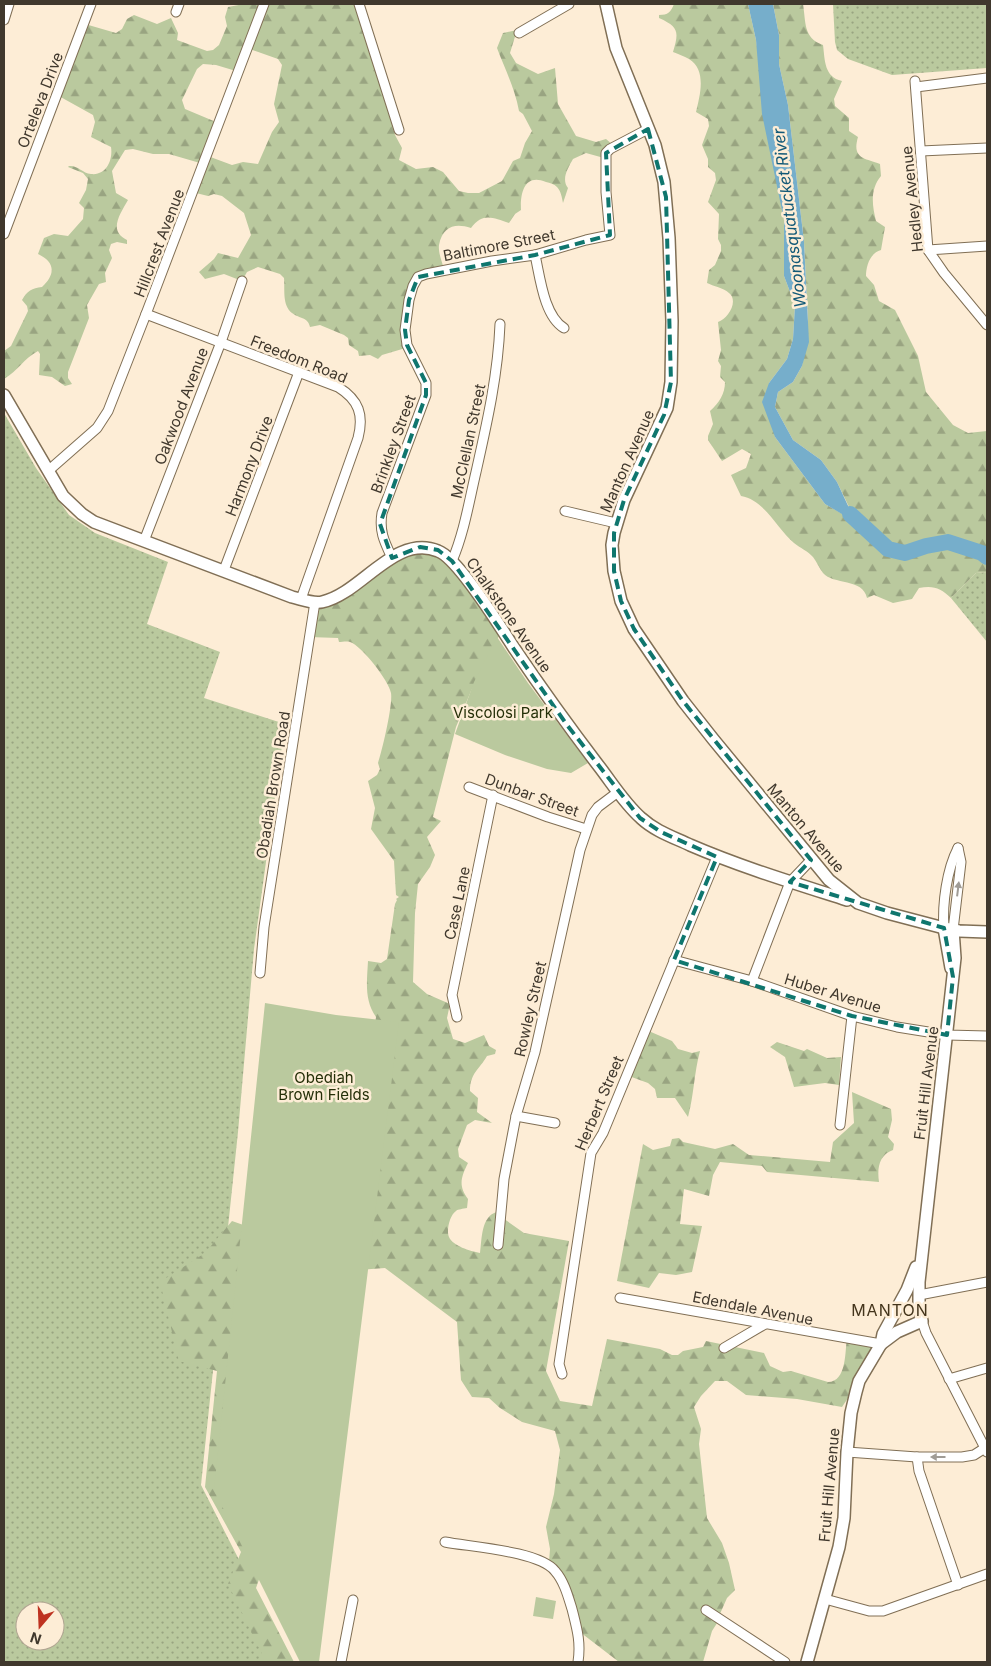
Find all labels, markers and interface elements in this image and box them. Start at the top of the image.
street label: Orteleva Drive [13,49,67,151]
water label: Woonasquatucket River [768,126,810,309]
street label: Hedley Avenue [897,145,927,253]
street label: Hillcrest Avenue [130,186,188,300]
street label: Baltimore Street [442,225,557,265]
street label: Freedom Road [248,331,350,387]
street label: Oakwood Avenue [150,345,212,467]
street label: McClellan Street [447,382,489,500]
street label: Brinkley Street [366,392,420,496]
street label: Manton Avenue [596,407,658,515]
street label: Harmony Drive [221,413,277,519]
street label: Chalkstone Avenue [462,554,556,676]
park label: Viscolosi Park [453,703,554,722]
street label: Obadiah Brown Road [252,710,294,860]
street label: Dunbar Street [482,769,582,821]
street label: Manton Avenue [763,780,849,876]
street label: Case Lane [440,864,474,942]
one-way arrow [954,880,962,896]
street label: Rowley Street [510,959,550,1059]
street label: Huber Avenue [782,969,884,1017]
street label: Fruit Hill Avenue [910,1025,942,1141]
street label: Herbert Street [571,1053,628,1153]
park label: Obediah Brown Fields [278,1068,370,1104]
street label: Edendale Avenue [691,1287,815,1329]
district label: MANTON [851,1300,929,1320]
street label: Fruit Hill Avenue [815,1427,843,1543]
one-way arrow [930,1453,946,1461]
north arrow [15,1601,65,1651]
text: N [28,1629,43,1649]

